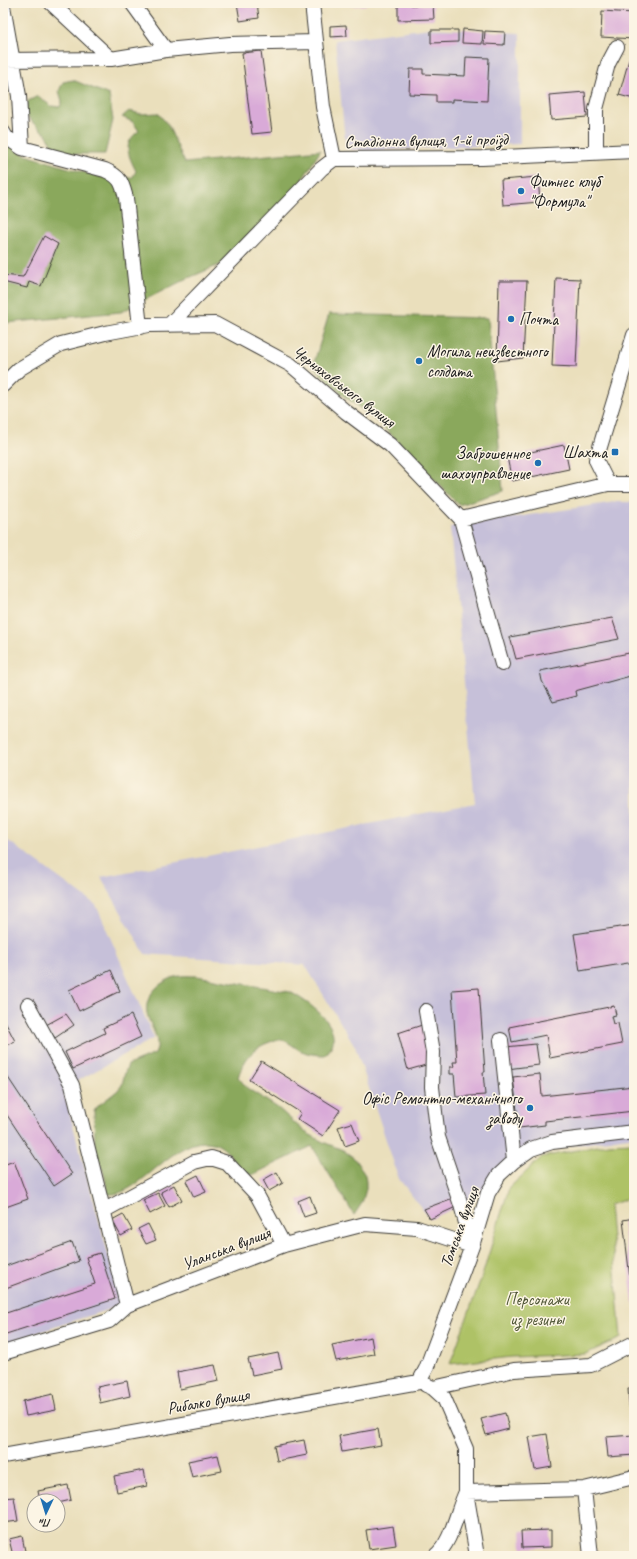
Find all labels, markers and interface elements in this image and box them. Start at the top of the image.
street label: Стадіонна вулиця, 1-й проїзд [344,129,509,153]
place label: Фитнес клуб "Формула" [529,171,604,212]
marker: Фитнес клуб "Формула" [516,186,526,196]
place label: Почта [519,309,559,330]
marker: Почта [506,314,516,324]
street label: Черняховського вулиця [288,341,401,433]
place label: Могила неизвестного солдата [427,341,550,382]
marker: Могила неизвестного солдата [414,356,424,366]
place label: Шахта [563,442,608,463]
place label: Заброшенное шахоуправление [440,443,531,484]
marker: Шахта [610,447,620,457]
marker: Заброшенное шахоуправление [533,458,543,468]
place label: Офіс Ремонтно-механічного заводу [362,1088,524,1130]
marker: Офіс Ремонтно-механічного заводу [525,1103,535,1113]
street label: Томська вулиця [435,1183,484,1270]
street label: Уланська вулиця [179,1221,275,1275]
park label: Персонажи из резины [505,1289,571,1331]
street label: Рибалко вулиця [165,1384,252,1419]
north arrow [26,1493,66,1533]
text: Пн [38,1516,52,1530]

